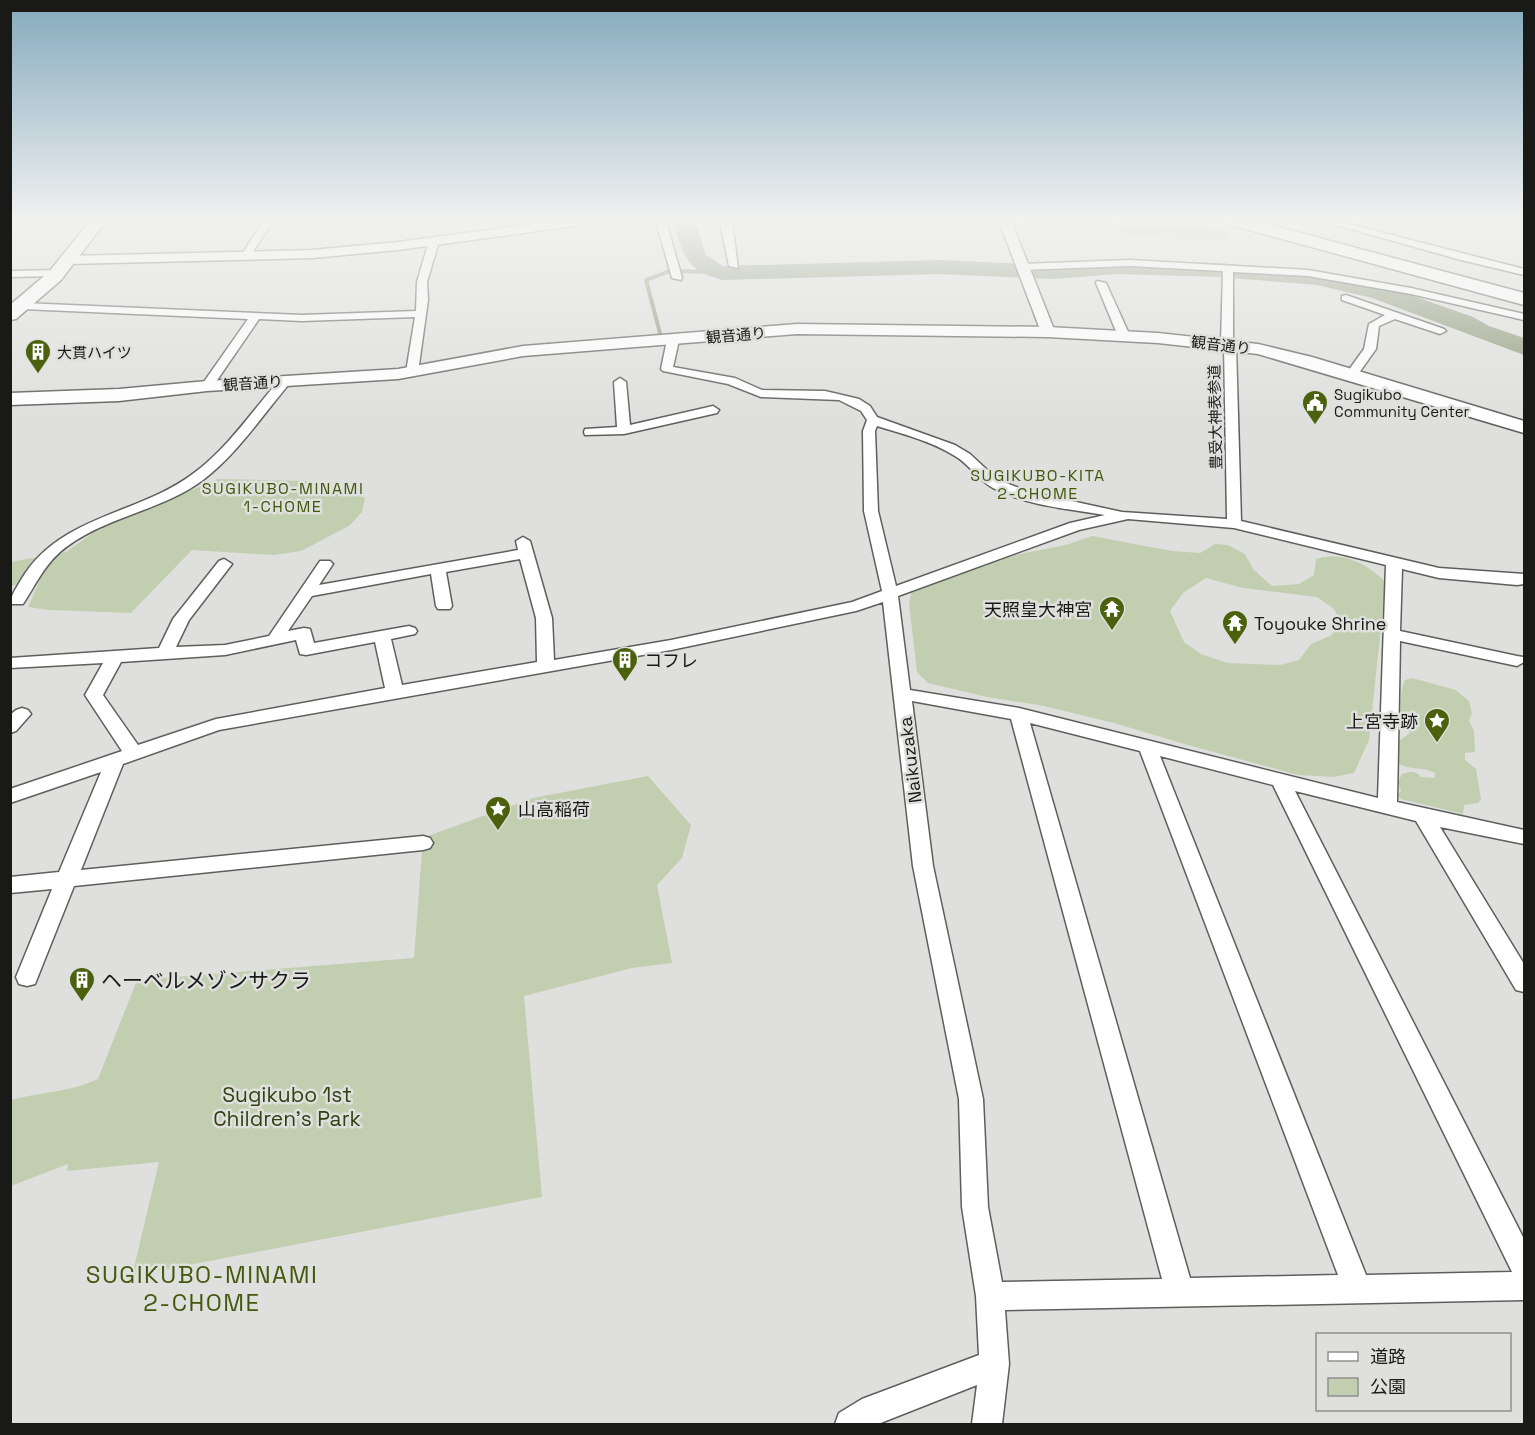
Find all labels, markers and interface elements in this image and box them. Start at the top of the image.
street label: 観音通り [705,323,767,347]
street label: 観音通り [1190,332,1252,358]
building icon: 大貫ハイツ [23,337,53,375]
place label: 大貫ハイツ [57,343,132,362]
street label: 豊受大神表参道 [1205,364,1225,470]
street label: 観音通り [222,371,284,395]
place label: Sugikubo Community Center [1334,385,1470,421]
public building icon: Sugikubo Community Center [1300,388,1330,426]
district label: SUGIKUBO-KITA 2-CHOME [970,465,1106,504]
district label: SUGIKUBO-MINAMI 1-CHOME [202,478,364,517]
temple icon: 天照皇大神宮 [1097,594,1127,632]
place label: 天照皇大神宮 [984,598,1092,621]
temple icon: Toyouke Shrine [1220,608,1250,646]
place label: Toyouke Shrine [1254,612,1387,635]
building icon: コフレ [610,645,640,683]
place label: コフレ [644,649,698,672]
place icon: 上宮寺跡 [1422,706,1452,744]
place label: 上宮寺跡 [1346,710,1418,733]
street label: Naikuzaka [893,715,927,805]
place icon: 山高稲荷 [483,794,513,832]
place label: 山高稲荷 [518,798,590,821]
building icon: ヘーベルメゾンサクラ [67,965,97,1003]
place label: ヘーベルメゾンサクラ [101,967,311,994]
park label: Sugikubo 1st Children's Park [213,1081,361,1132]
district label: SUGIKUBO-MINAMI 2-CHOME [86,1259,318,1318]
legend [1316,1333,1511,1411]
text: 道路 [1370,1345,1406,1368]
text: 公園 [1370,1375,1406,1398]

